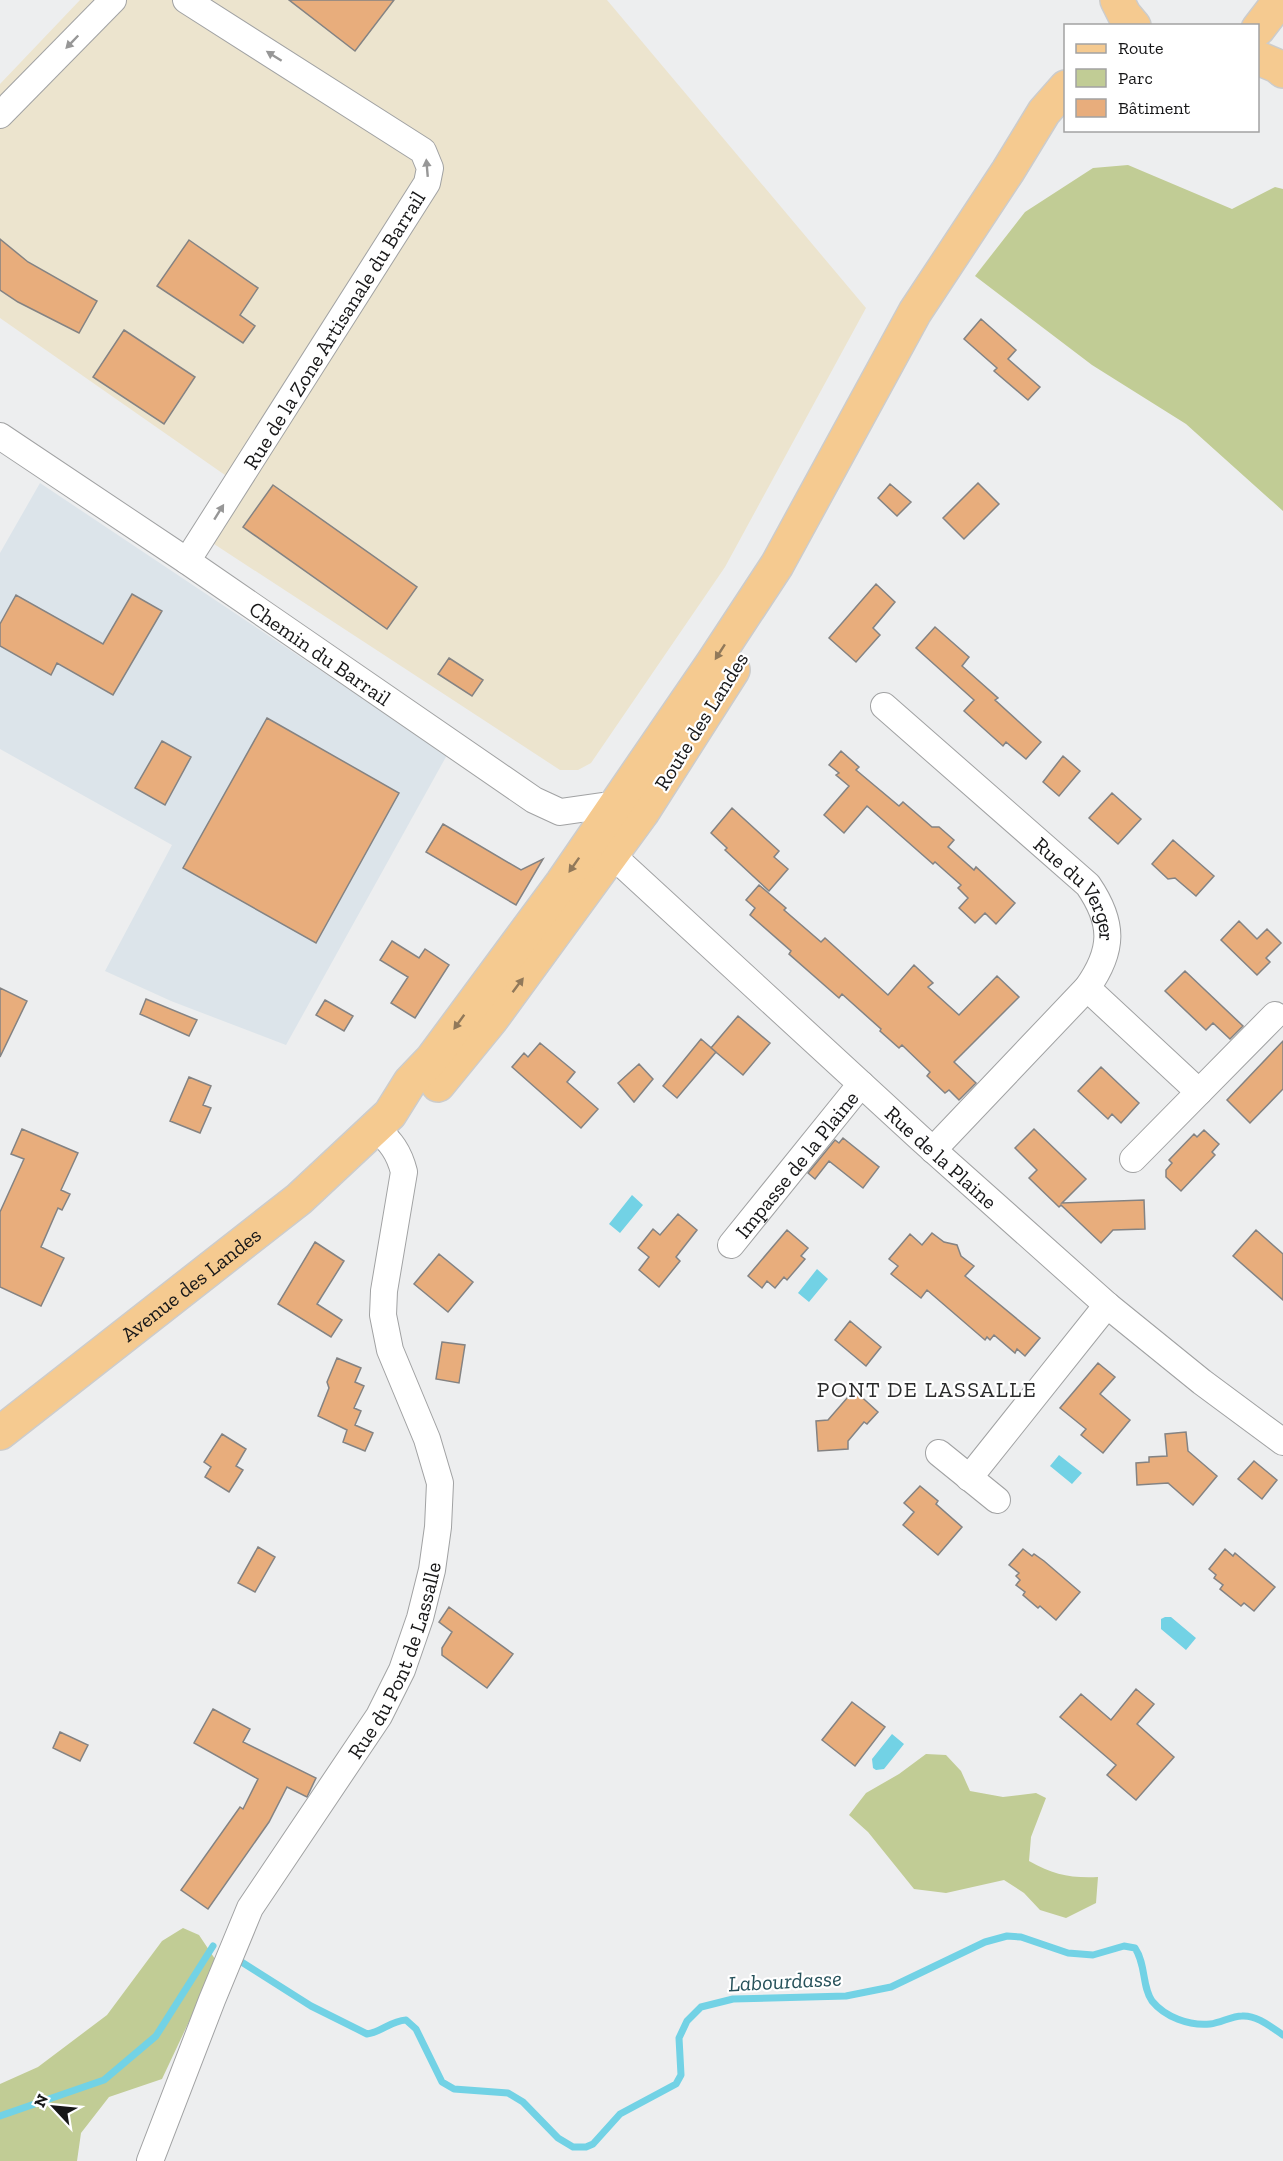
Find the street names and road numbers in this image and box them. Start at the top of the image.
street label: Rue de la Zone Artisanale du Barrail [238,186,430,474]
street label: Chemin du Barrail [245,595,396,711]
street label: Route des Landes [649,648,753,794]
street label: Rue du Verger [1029,831,1120,941]
street label: Impasse de la Plaine [729,1085,863,1243]
street label: Rue de la Plaine [880,1100,1003,1214]
street label: Avenue des Landes [116,1221,266,1346]
street label: Rue du Pont de Lassalle [342,1561,445,1763]

